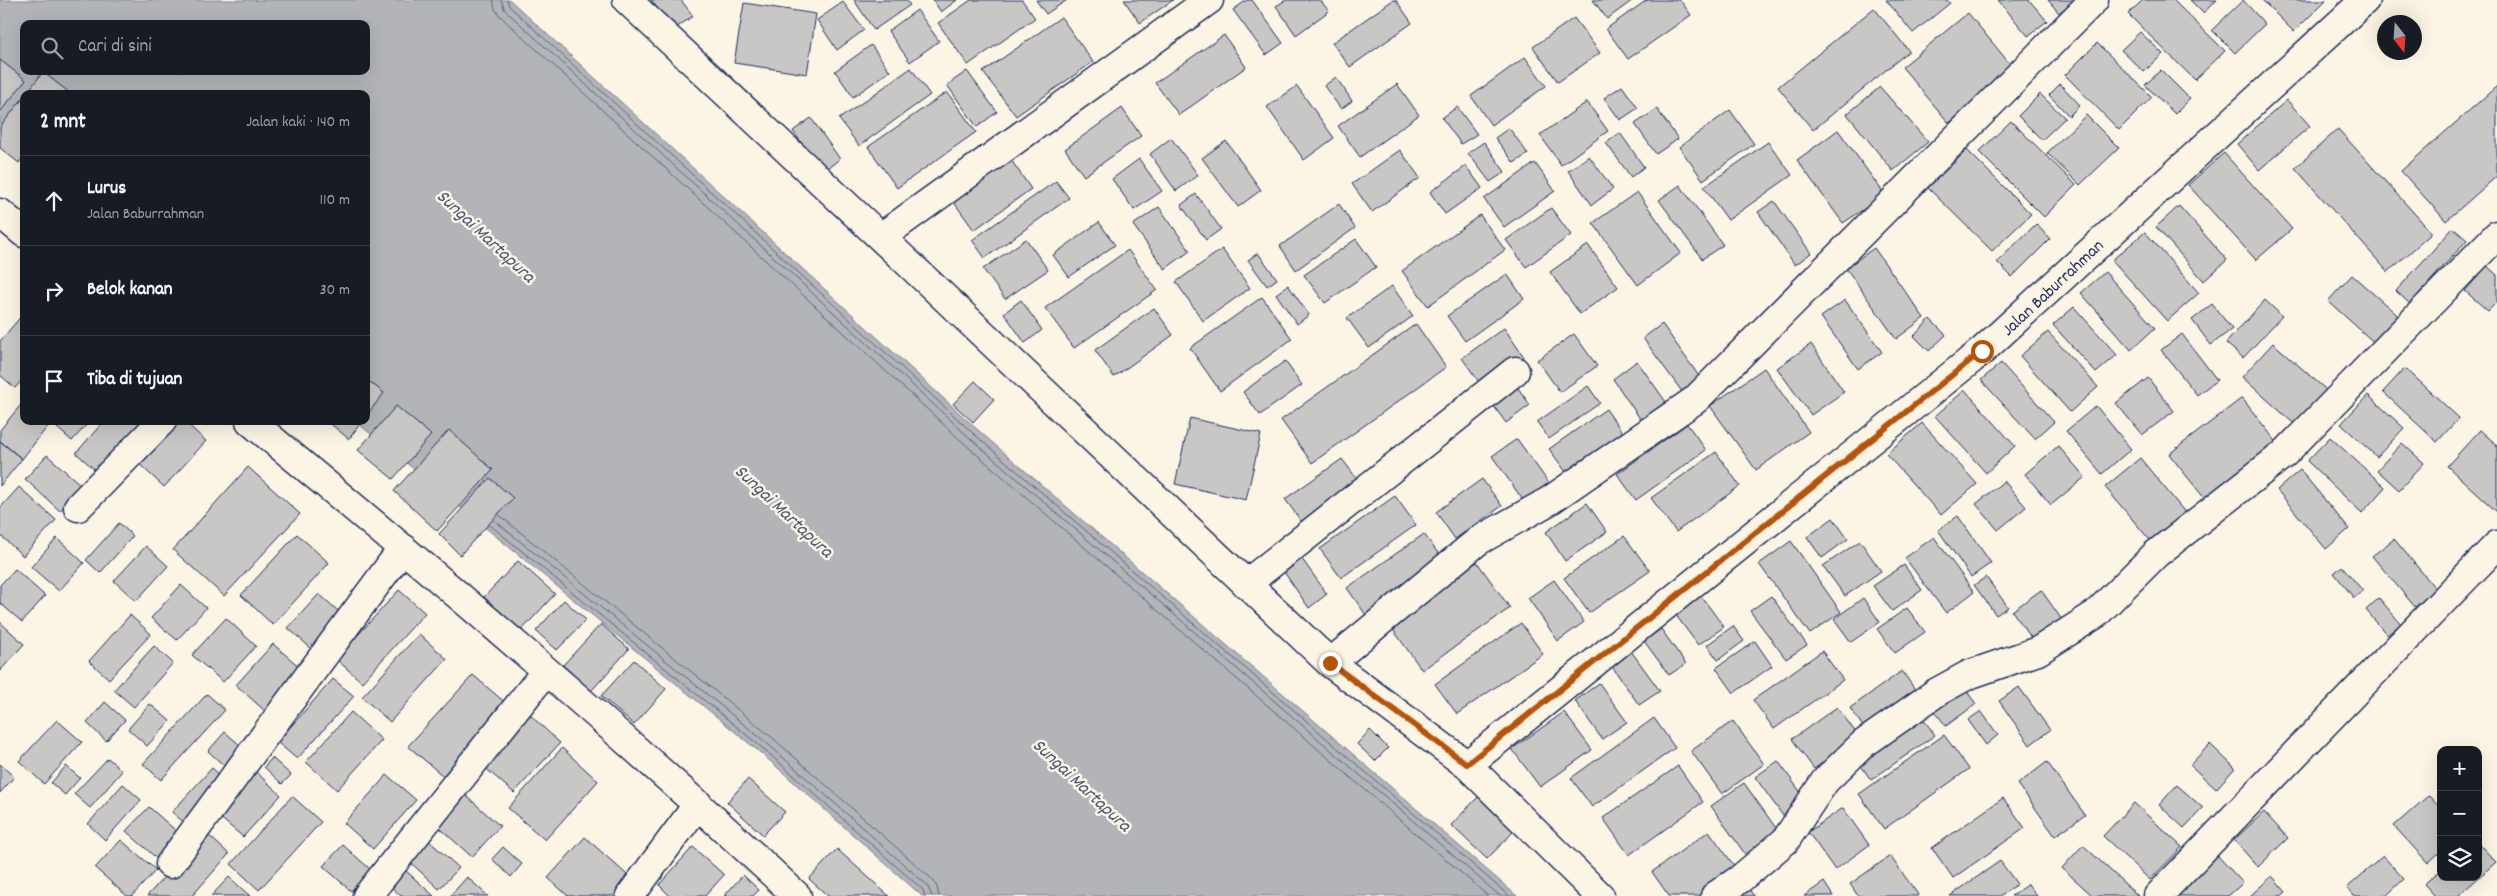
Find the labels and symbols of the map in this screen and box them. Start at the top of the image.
north arrow [2377,15,2422,60]
water label: Sungai Martapura [429,185,541,291]
street label: Jalan Baburrahman [1997,235,2110,343]
route start [1971,340,1994,363]
water label: Sungai Martapura [727,460,839,566]
route end [1319,652,1342,675]
water label: Sungai Martapura [1025,734,1137,840]

